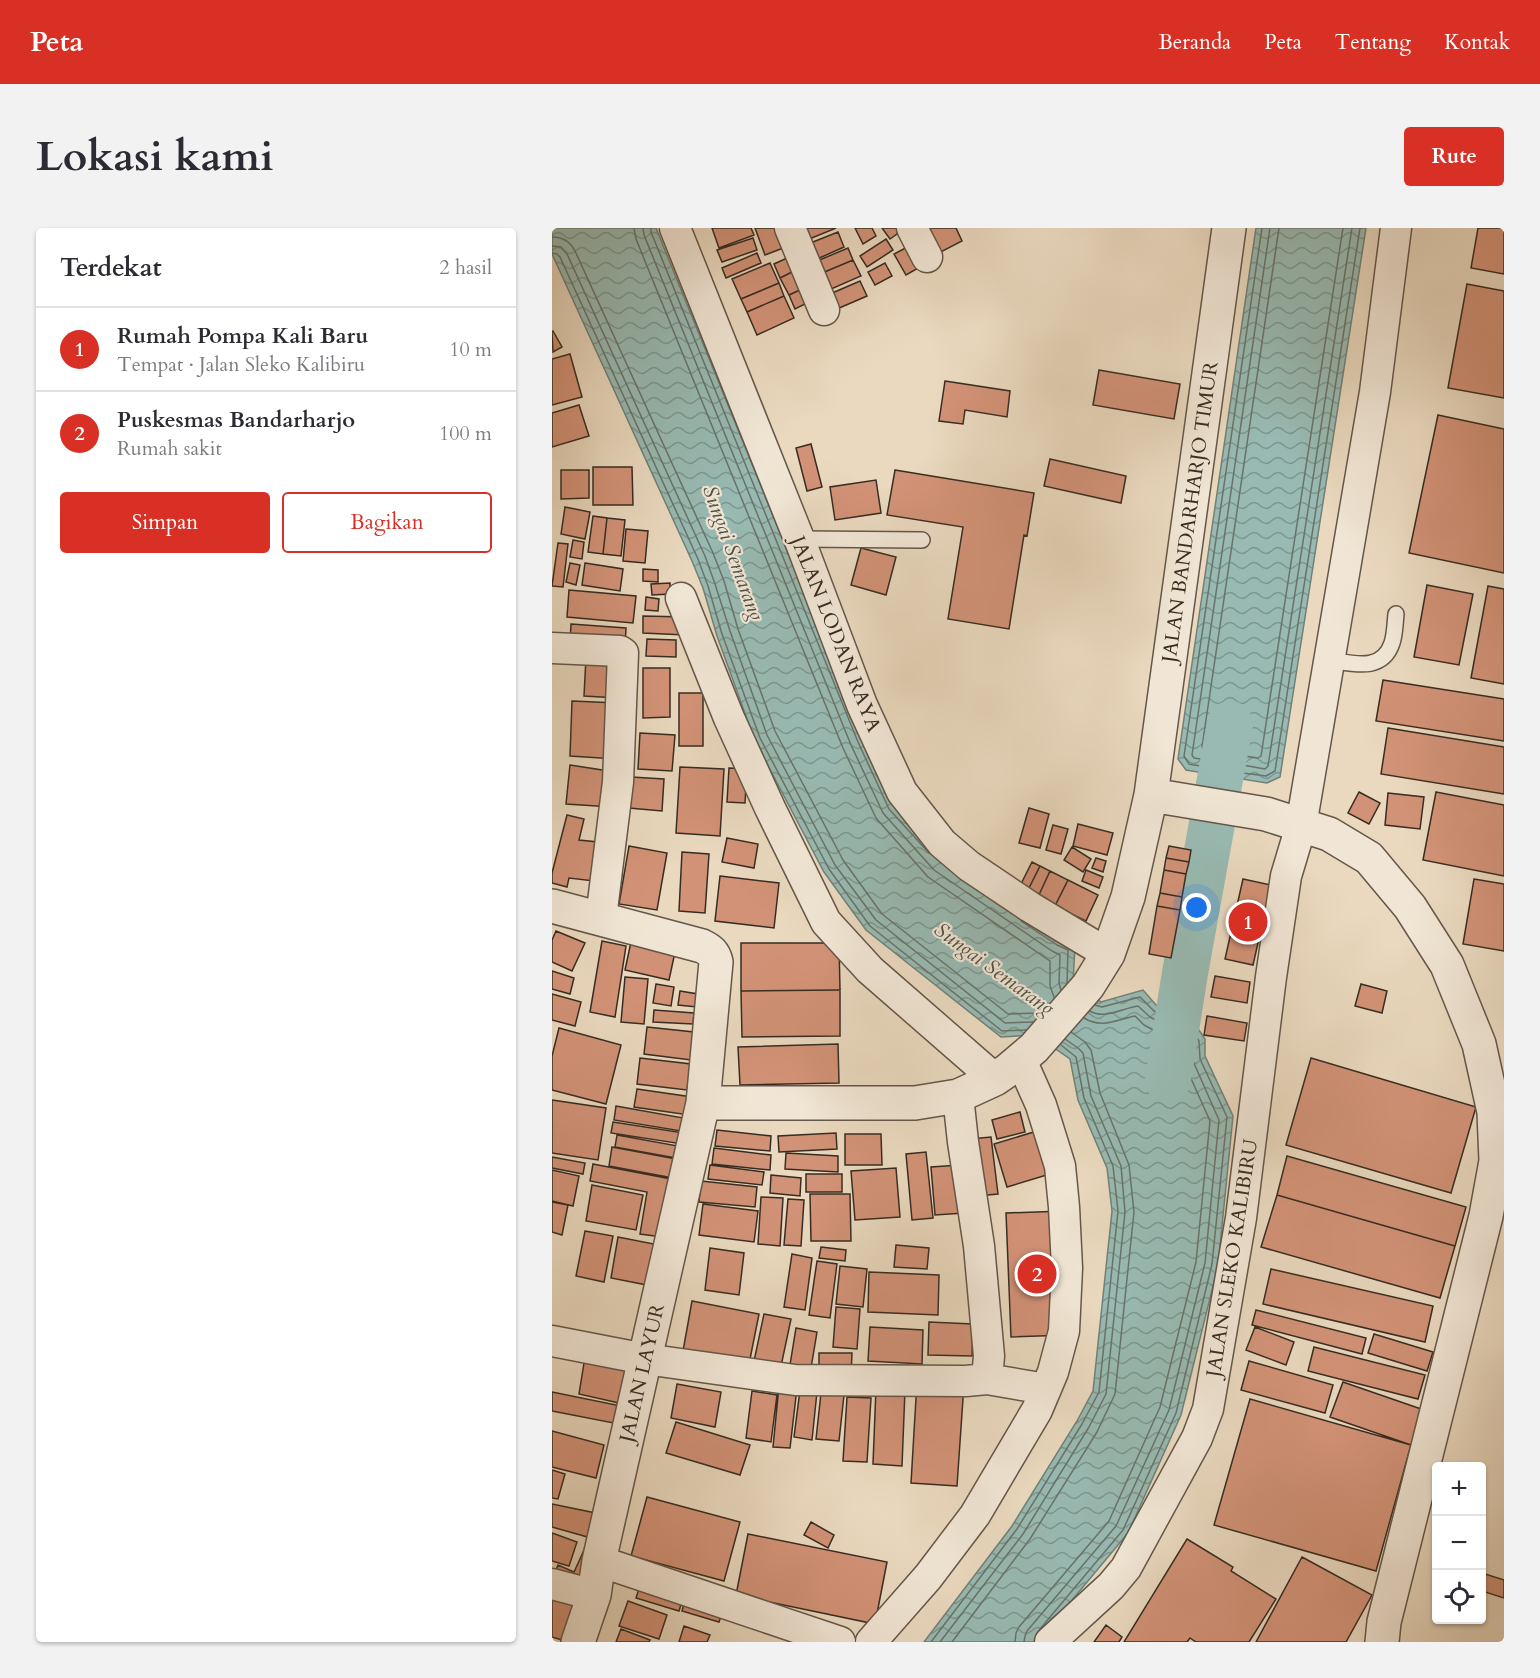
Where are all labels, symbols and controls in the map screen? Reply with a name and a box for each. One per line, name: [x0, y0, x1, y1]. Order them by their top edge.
text: Peta: [30, 23, 83, 61]
text: Beranda: [1158, 28, 1231, 57]
text: Peta: [1264, 28, 1302, 57]
text: Tentang: [1335, 28, 1411, 57]
text: Kontak: [1444, 28, 1510, 57]
button: Rute: [1404, 127, 1504, 186]
text: Lokasi kami: [36, 128, 274, 185]
text: Terdekat: [60, 250, 162, 285]
text: 2 hasil: [439, 254, 492, 281]
text: Rumah Pompa Kali Baru: [117, 321, 368, 351]
text: 1: [74, 336, 85, 363]
text: 10 m: [449, 336, 492, 363]
text: Tempat · Jalan Sleko Kalibiru: [117, 351, 365, 378]
street label: JALAN BANDARHARJO TIMUR: [1155, 360, 1225, 667]
text: Puskesmas Bandarharjo: [117, 405, 355, 435]
text: 2: [74, 420, 85, 447]
text: 100 m: [439, 420, 492, 447]
text: Rumah sakit: [117, 435, 222, 462]
water label: Sungai Semarang: [695, 481, 771, 625]
button: Simpan: [60, 492, 270, 553]
button: Bagikan: [282, 492, 492, 553]
street label: JALAN LODAN RAYA: [783, 529, 888, 737]
your location: [1182, 893, 1211, 922]
pin: 1: [1228, 900, 1268, 944]
water label: Sungai Semarang: [928, 915, 1061, 1023]
street label: JALAN SLEKO KALIBIRU: [1199, 1137, 1264, 1382]
pin: 2: [1018, 1252, 1056, 1296]
street label: JALAN LAYUR: [612, 1301, 671, 1448]
map controls: [1432, 1462, 1486, 1624]
button: +: [1432, 1462, 1486, 1516]
button: −: [1432, 1516, 1486, 1570]
button: locate: [1432, 1570, 1486, 1624]

